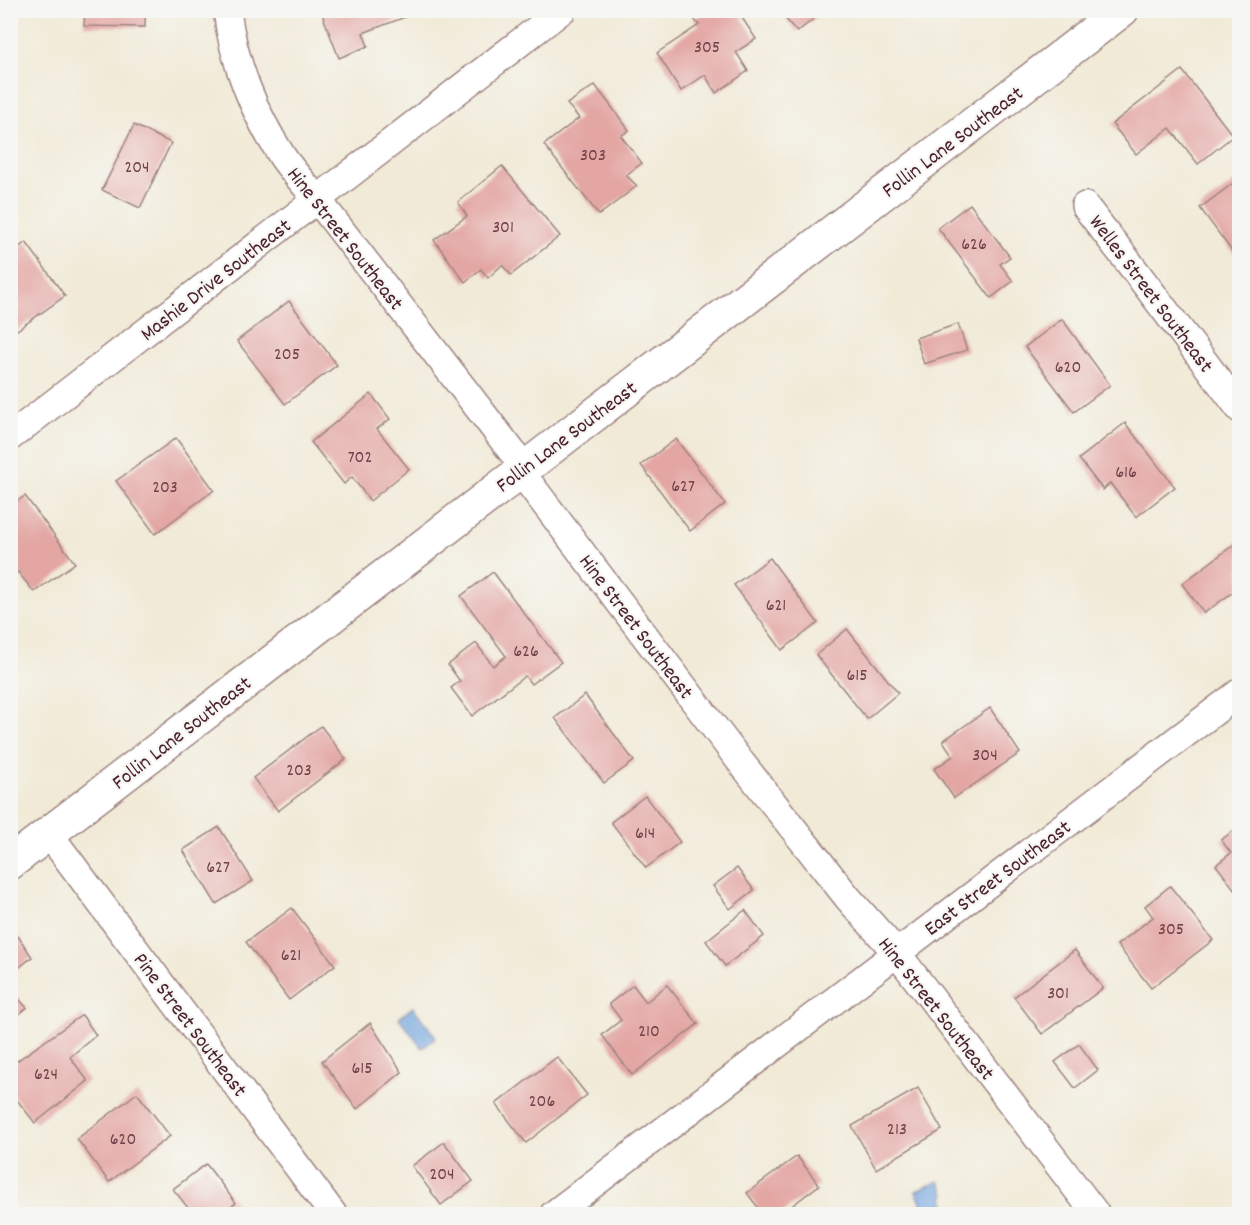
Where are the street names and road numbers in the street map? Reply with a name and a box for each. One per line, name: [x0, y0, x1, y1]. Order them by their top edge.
street label: Follin Lane Southeast: [877, 80, 1031, 207]
street label: Hine Street Southeast: [278, 162, 409, 318]
street label: Welles Street Southeast: [1080, 210, 1219, 380]
street label: Mashie Drive Southeast: [135, 213, 299, 350]
street label: Follin Lane Southeast: [491, 375, 645, 502]
street label: Hine Street Southeast: [570, 549, 699, 707]
street label: Follin Lane Southeast: [107, 670, 259, 799]
street label: East Street Southeast: [919, 814, 1079, 945]
street label: Hine Street Southeast: [869, 932, 1000, 1088]
street label: Pine Street Southeast: [124, 947, 253, 1104]

